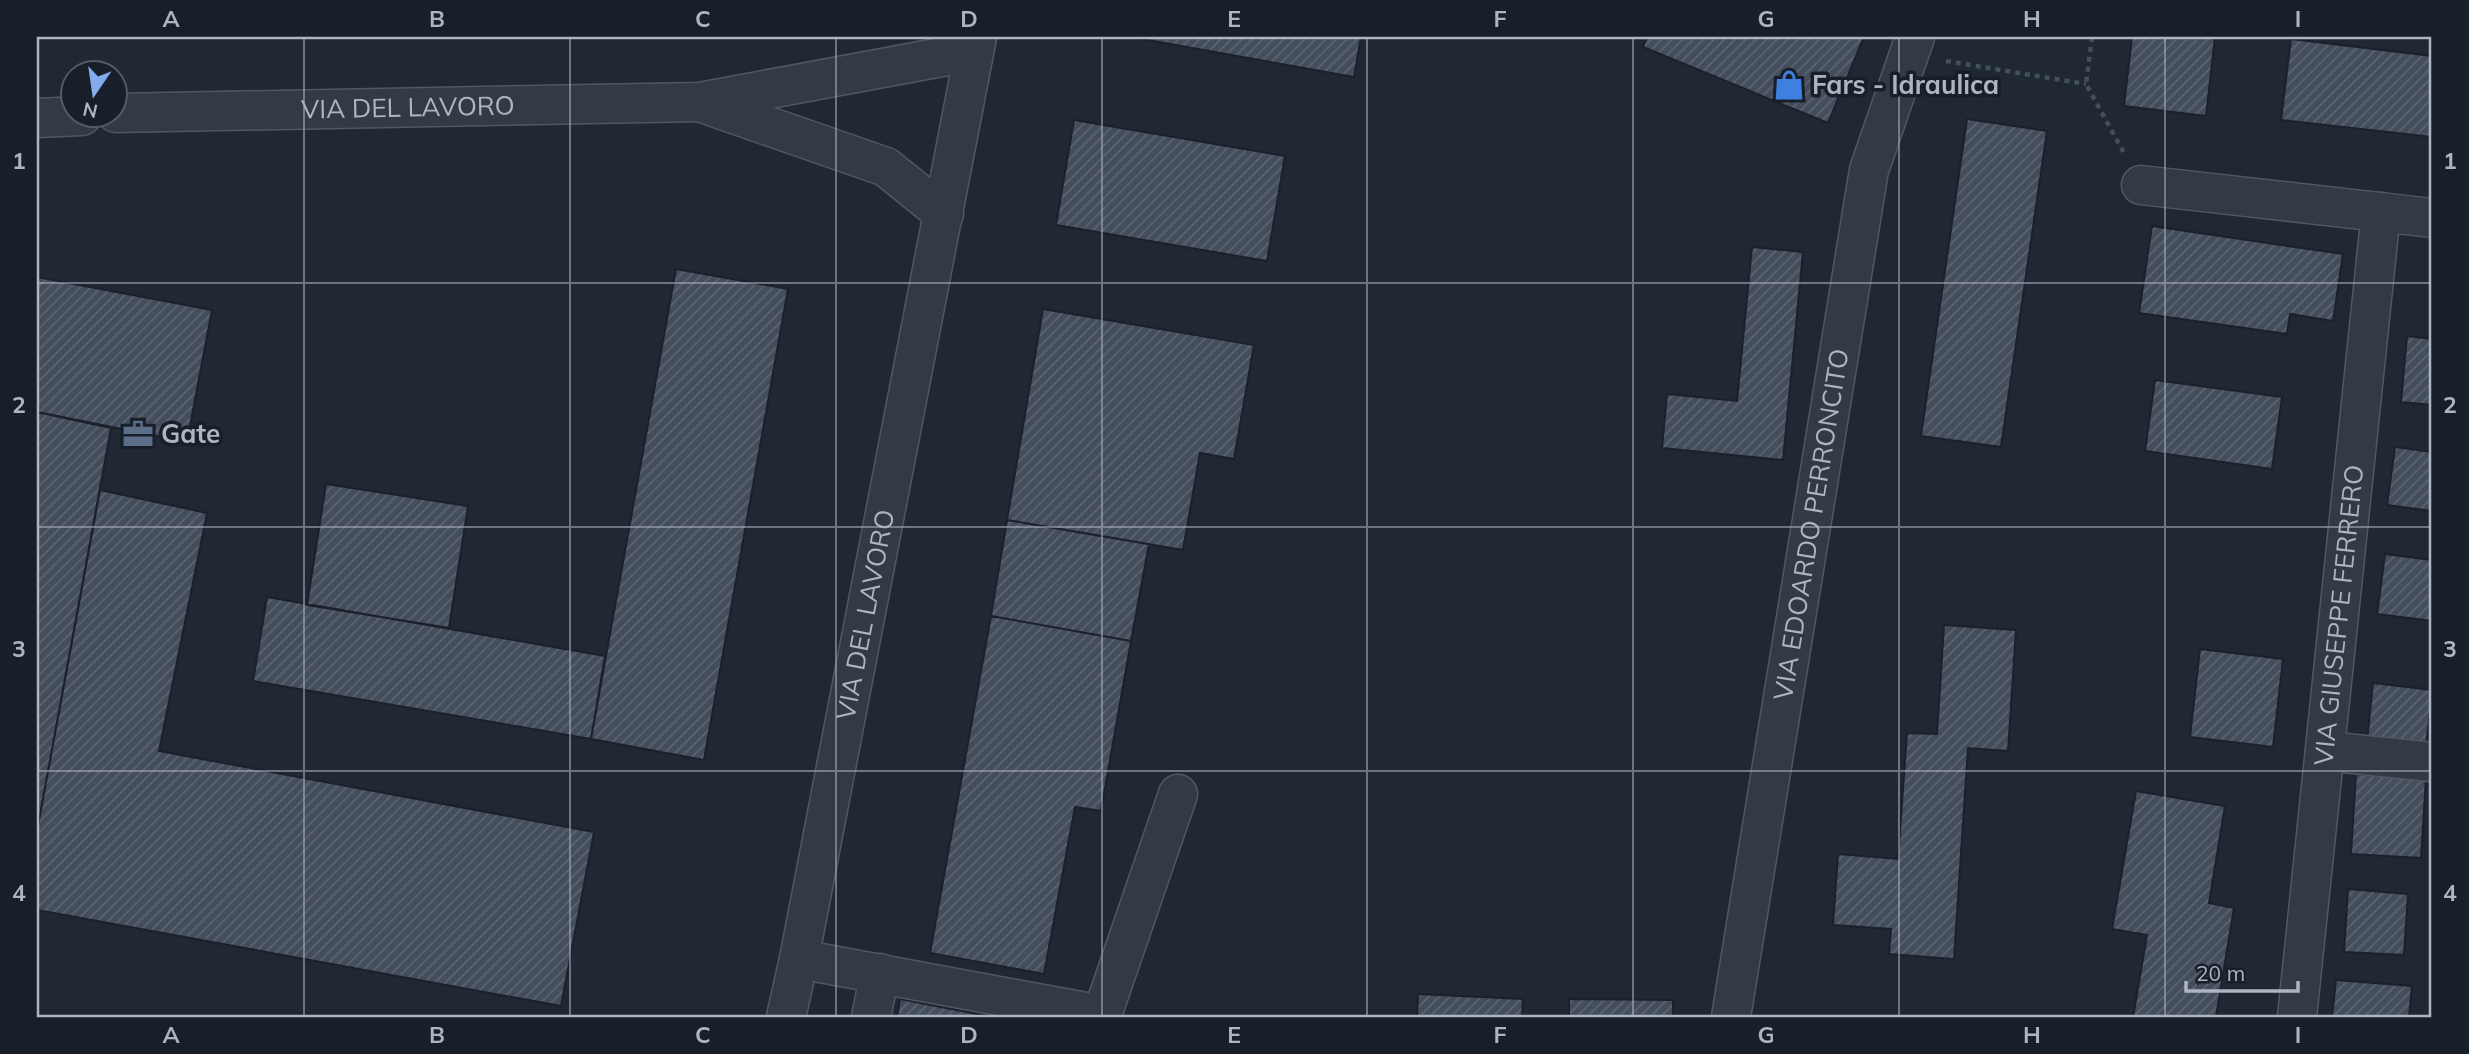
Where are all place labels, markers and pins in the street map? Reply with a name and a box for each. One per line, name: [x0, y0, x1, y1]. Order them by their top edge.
shop icon: Fars - Idraulica: [1772, 68, 1806, 102]
place label: Fars - Idraulica: [1812, 68, 1999, 101]
office icon: Gate: [121, 417, 155, 451]
place label: Gate: [161, 417, 220, 450]

